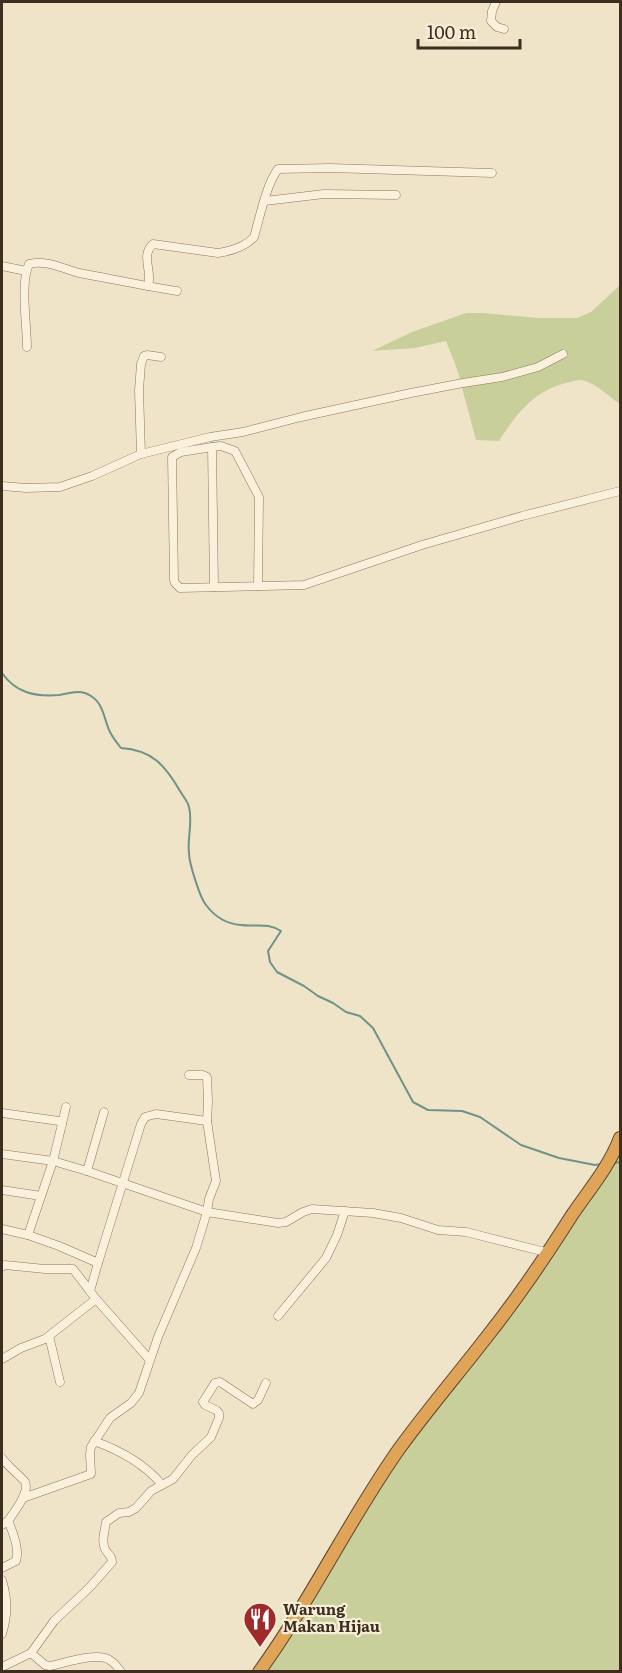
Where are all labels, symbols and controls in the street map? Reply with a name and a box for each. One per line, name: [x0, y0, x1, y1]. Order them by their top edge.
scale bar: [418, 12, 520, 50]
text: 100 m: [427, 18, 476, 45]
place label: Warung Makan Hijau: [283, 1597, 380, 1637]
restaurant icon: Warung Makan Hijau: [242, 1601, 278, 1648]

